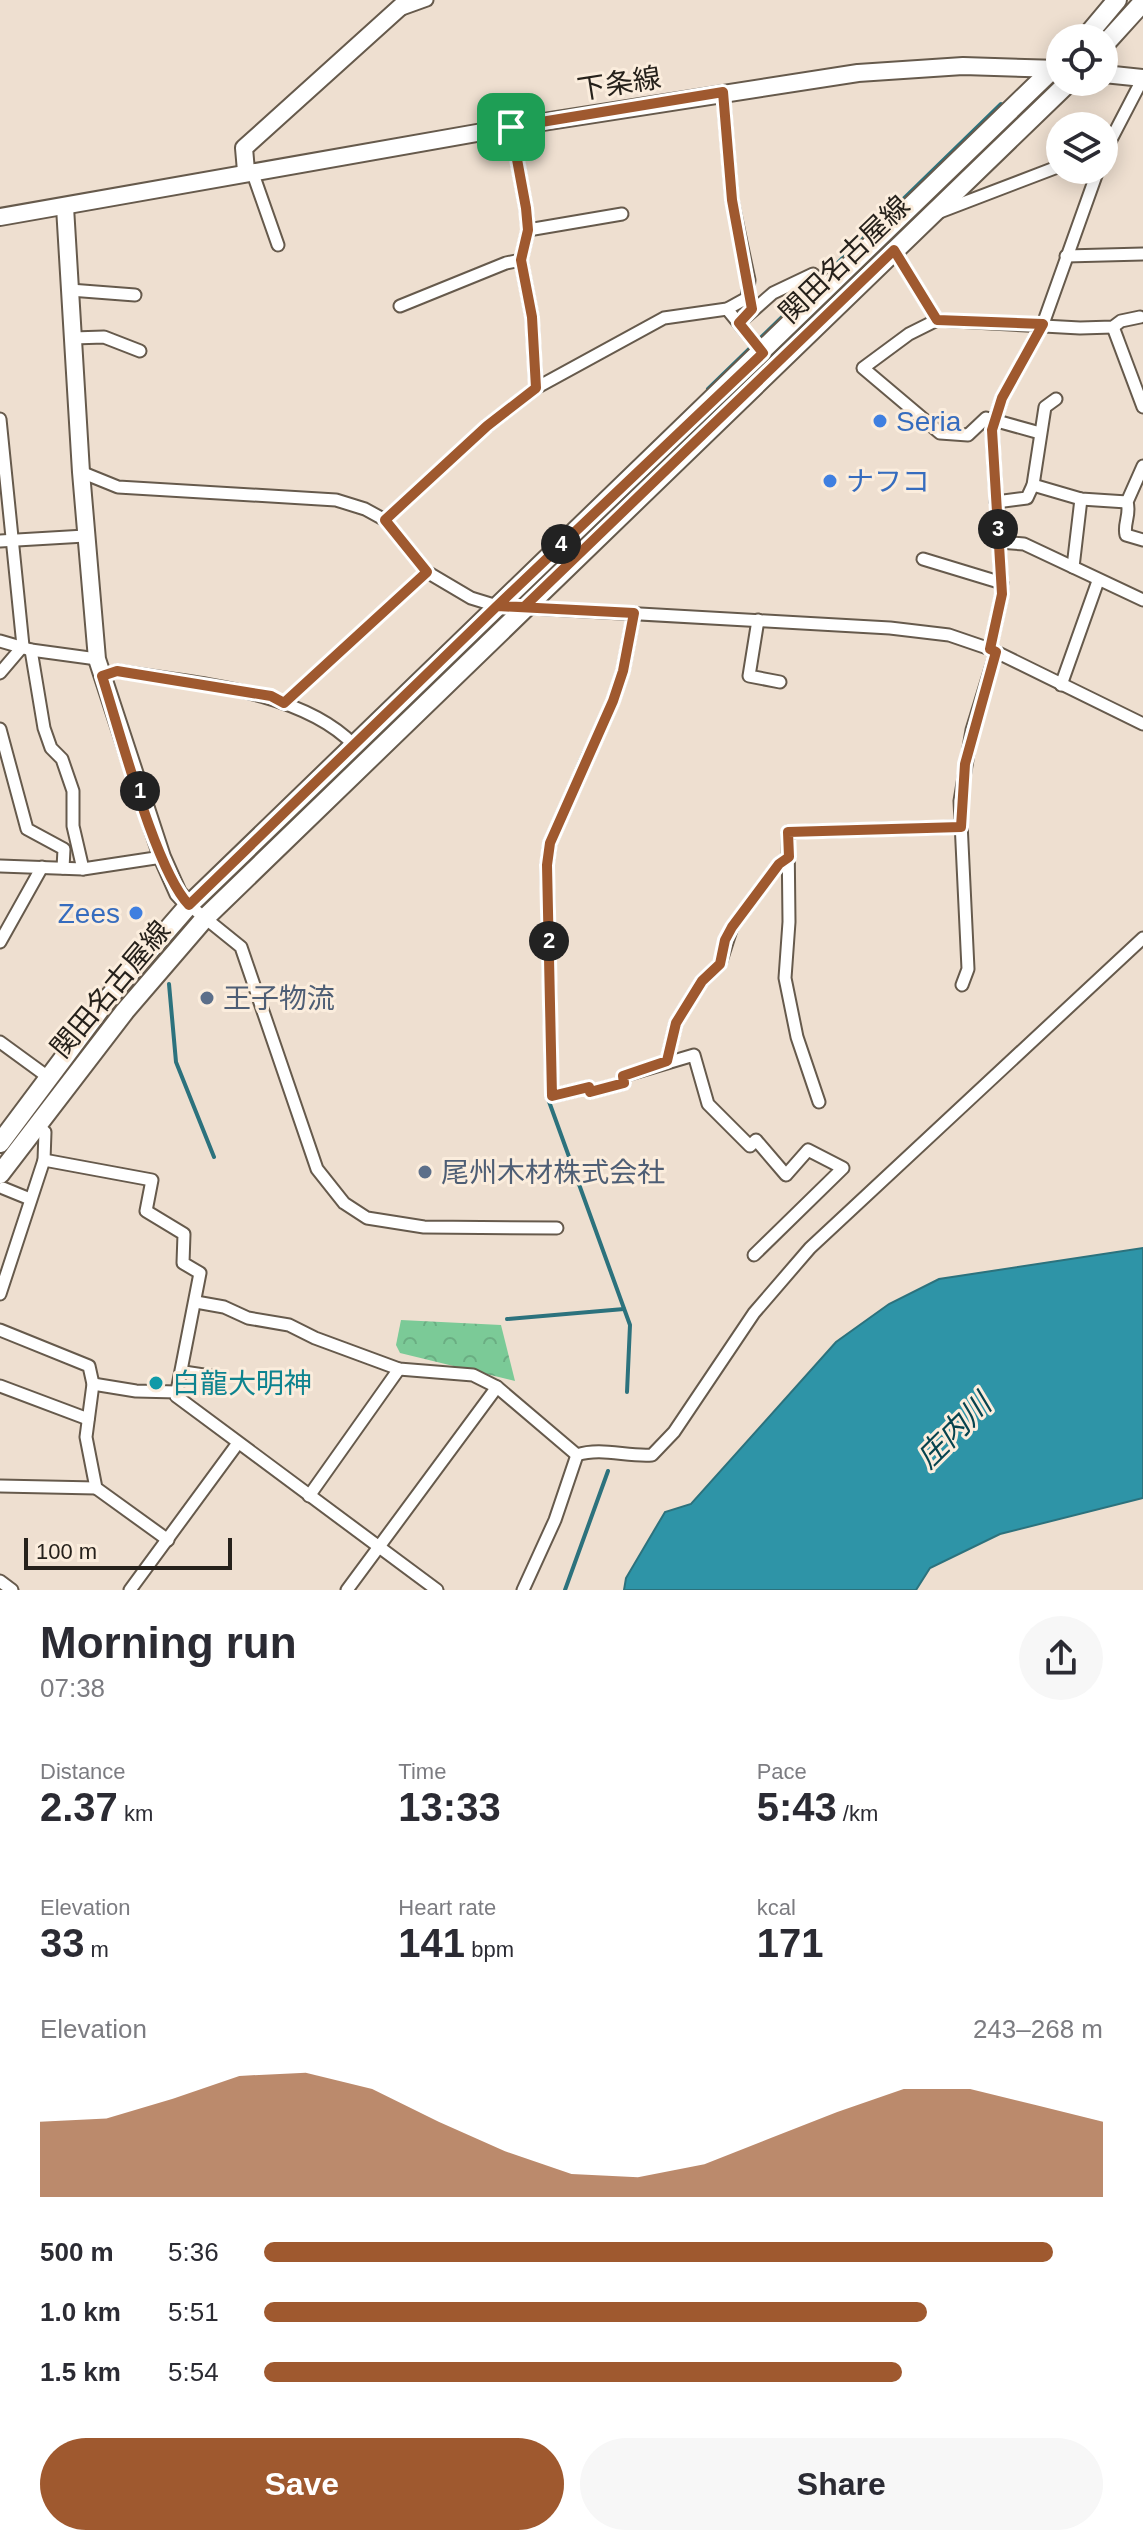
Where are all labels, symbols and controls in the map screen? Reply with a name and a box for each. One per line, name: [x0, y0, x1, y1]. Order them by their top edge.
map controls: [1046, 24, 1118, 184]
button: locate: [1046, 24, 1118, 96]
street label: 下条線: [575, 62, 663, 105]
pin: [477, 93, 545, 161]
icon: arrive: [489, 105, 533, 149]
button: layers: [1046, 112, 1118, 184]
street label: 関田名古屋線: [773, 190, 916, 329]
place label: Seria: [896, 406, 962, 437]
marker: Seria: [871, 412, 889, 430]
place label: ナフコ: [846, 466, 930, 497]
marker: ナフコ: [821, 472, 839, 490]
pin: 3: [978, 509, 1018, 549]
text: 3: [992, 516, 1004, 541]
pin: 4: [541, 524, 581, 564]
text: 4: [555, 531, 567, 556]
pin: 1: [120, 771, 160, 811]
text: 1: [134, 778, 146, 803]
place label: Zees: [58, 898, 120, 929]
marker: Zees: [127, 904, 145, 922]
street label: 関田名古屋線: [45, 915, 176, 1064]
pin: 2: [529, 921, 569, 961]
text: 2: [543, 928, 555, 953]
place label: 王子物流: [223, 983, 335, 1014]
marker: 王子物流: [198, 989, 216, 1007]
place label: 尾州木材株式会社: [441, 1157, 665, 1188]
marker: 尾州木材株式会社: [416, 1163, 434, 1181]
place label: 白龍大明神: [172, 1368, 312, 1399]
marker: 白龍大明神: [147, 1374, 165, 1392]
water label: 庄内川: [910, 1385, 999, 1474]
scale bar: [24, 1534, 232, 1570]
text: 100 m: [36, 1539, 97, 1564]
button: share: [1019, 1616, 1103, 1700]
text: Morning run: [40, 1618, 297, 1667]
text: 07:38: [40, 1673, 105, 1703]
text: Distance: [40, 1759, 126, 1784]
text: Time: [398, 1759, 446, 1784]
text: Pace: [757, 1759, 807, 1784]
text: 2.37: [40, 1785, 118, 1829]
text: 13:33: [398, 1785, 501, 1829]
text: 5:43: [757, 1785, 837, 1829]
text: km: [118, 1801, 153, 1826]
text: /km: [837, 1801, 878, 1826]
text: Elevation: [40, 1895, 131, 1920]
text: Heart rate: [398, 1895, 496, 1920]
text: kcal: [757, 1895, 796, 1920]
text: 33: [40, 1921, 85, 1965]
text: 141: [398, 1921, 465, 1965]
text: 171: [757, 1921, 823, 1965]
text: m: [85, 1937, 109, 1962]
text: bpm: [465, 1937, 514, 1962]
text: Elevation: [40, 2014, 147, 2044]
text: 243–268 m: [973, 2014, 1103, 2044]
text: 500 m: [40, 2237, 114, 2267]
text: 5:36: [168, 2237, 219, 2267]
text: 1.0 km: [40, 2297, 121, 2327]
text: 5:51: [168, 2297, 219, 2327]
text: 1.5 km: [40, 2357, 121, 2387]
text: 5:54: [168, 2357, 219, 2387]
button: Save: [40, 2438, 564, 2530]
button: Share: [580, 2438, 1103, 2530]

